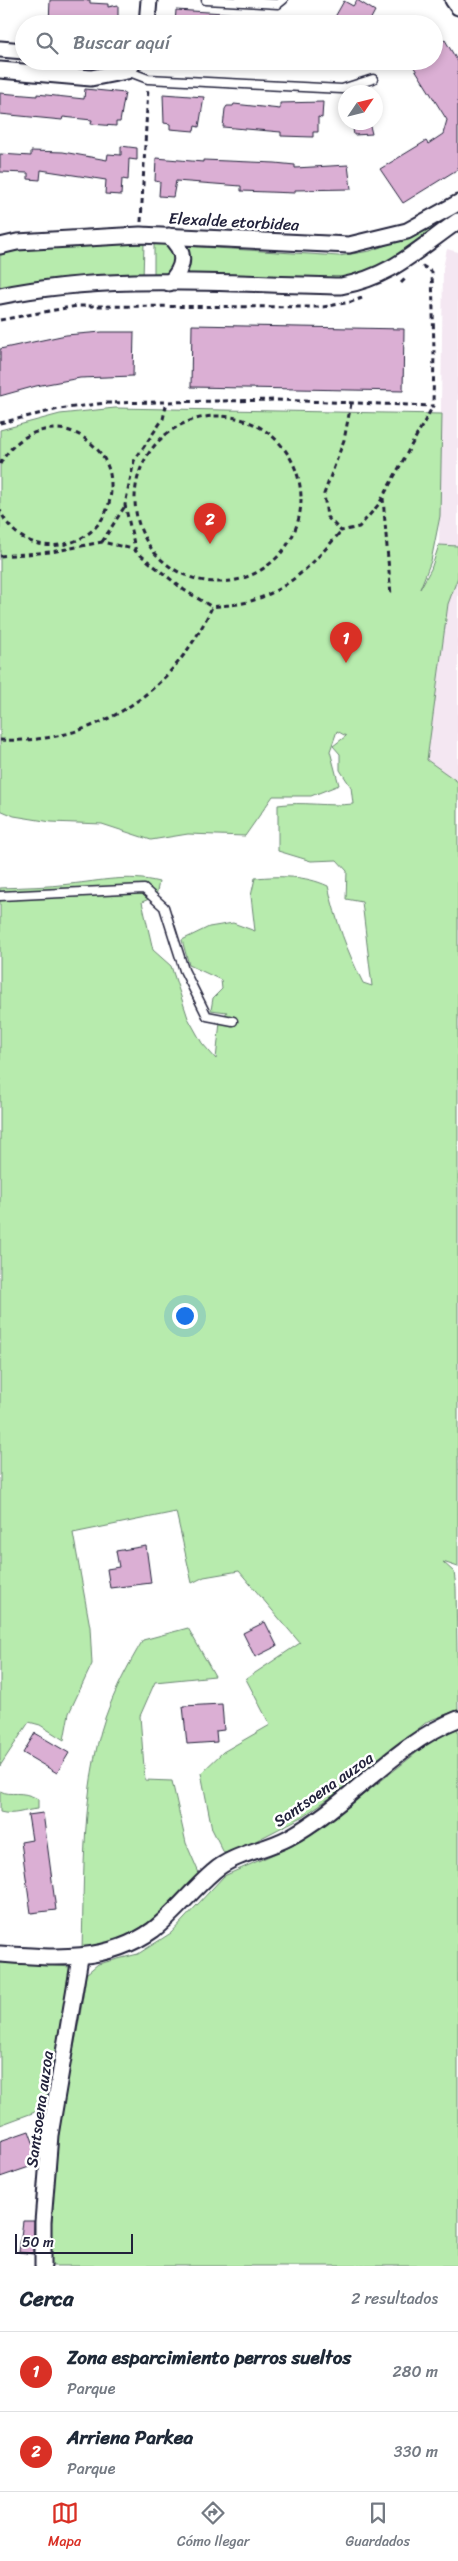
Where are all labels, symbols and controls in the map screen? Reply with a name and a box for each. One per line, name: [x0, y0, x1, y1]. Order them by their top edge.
search box: [15, 15, 443, 70]
text: Buscar aquí: [73, 26, 170, 59]
icon: search: [33, 29, 61, 57]
north arrow: [338, 85, 383, 130]
street label: Elexalde etorbidea: [168, 204, 301, 239]
pin: 2: [194, 503, 226, 544]
pin: 1: [330, 622, 362, 663]
your location: [172, 1303, 198, 1329]
street label: Santsoena auzoa: [267, 1743, 380, 1835]
street label: Santsoena auzoa: [17, 2048, 62, 2169]
text: 50 m: [22, 2230, 54, 2255]
scale bar: [15, 2231, 132, 2254]
text: Cerca: [20, 2280, 74, 2318]
text: 2 resultados: [351, 2284, 438, 2313]
text: Zona esparcimiento perros sueltos: [67, 2341, 351, 2374]
text: 1: [33, 2357, 39, 2386]
text: 280 m: [393, 2357, 438, 2386]
text: Parque: [67, 2374, 115, 2403]
text: Arriena Parkea: [67, 2421, 193, 2454]
text: 2: [31, 2437, 41, 2466]
text: 330 m: [394, 2437, 438, 2466]
text: Parque: [67, 2454, 115, 2483]
tab: Mapa: [48, 2499, 81, 2554]
tab: Cómo llegar: [177, 2499, 249, 2554]
tab: Guardados: [346, 2499, 410, 2554]

